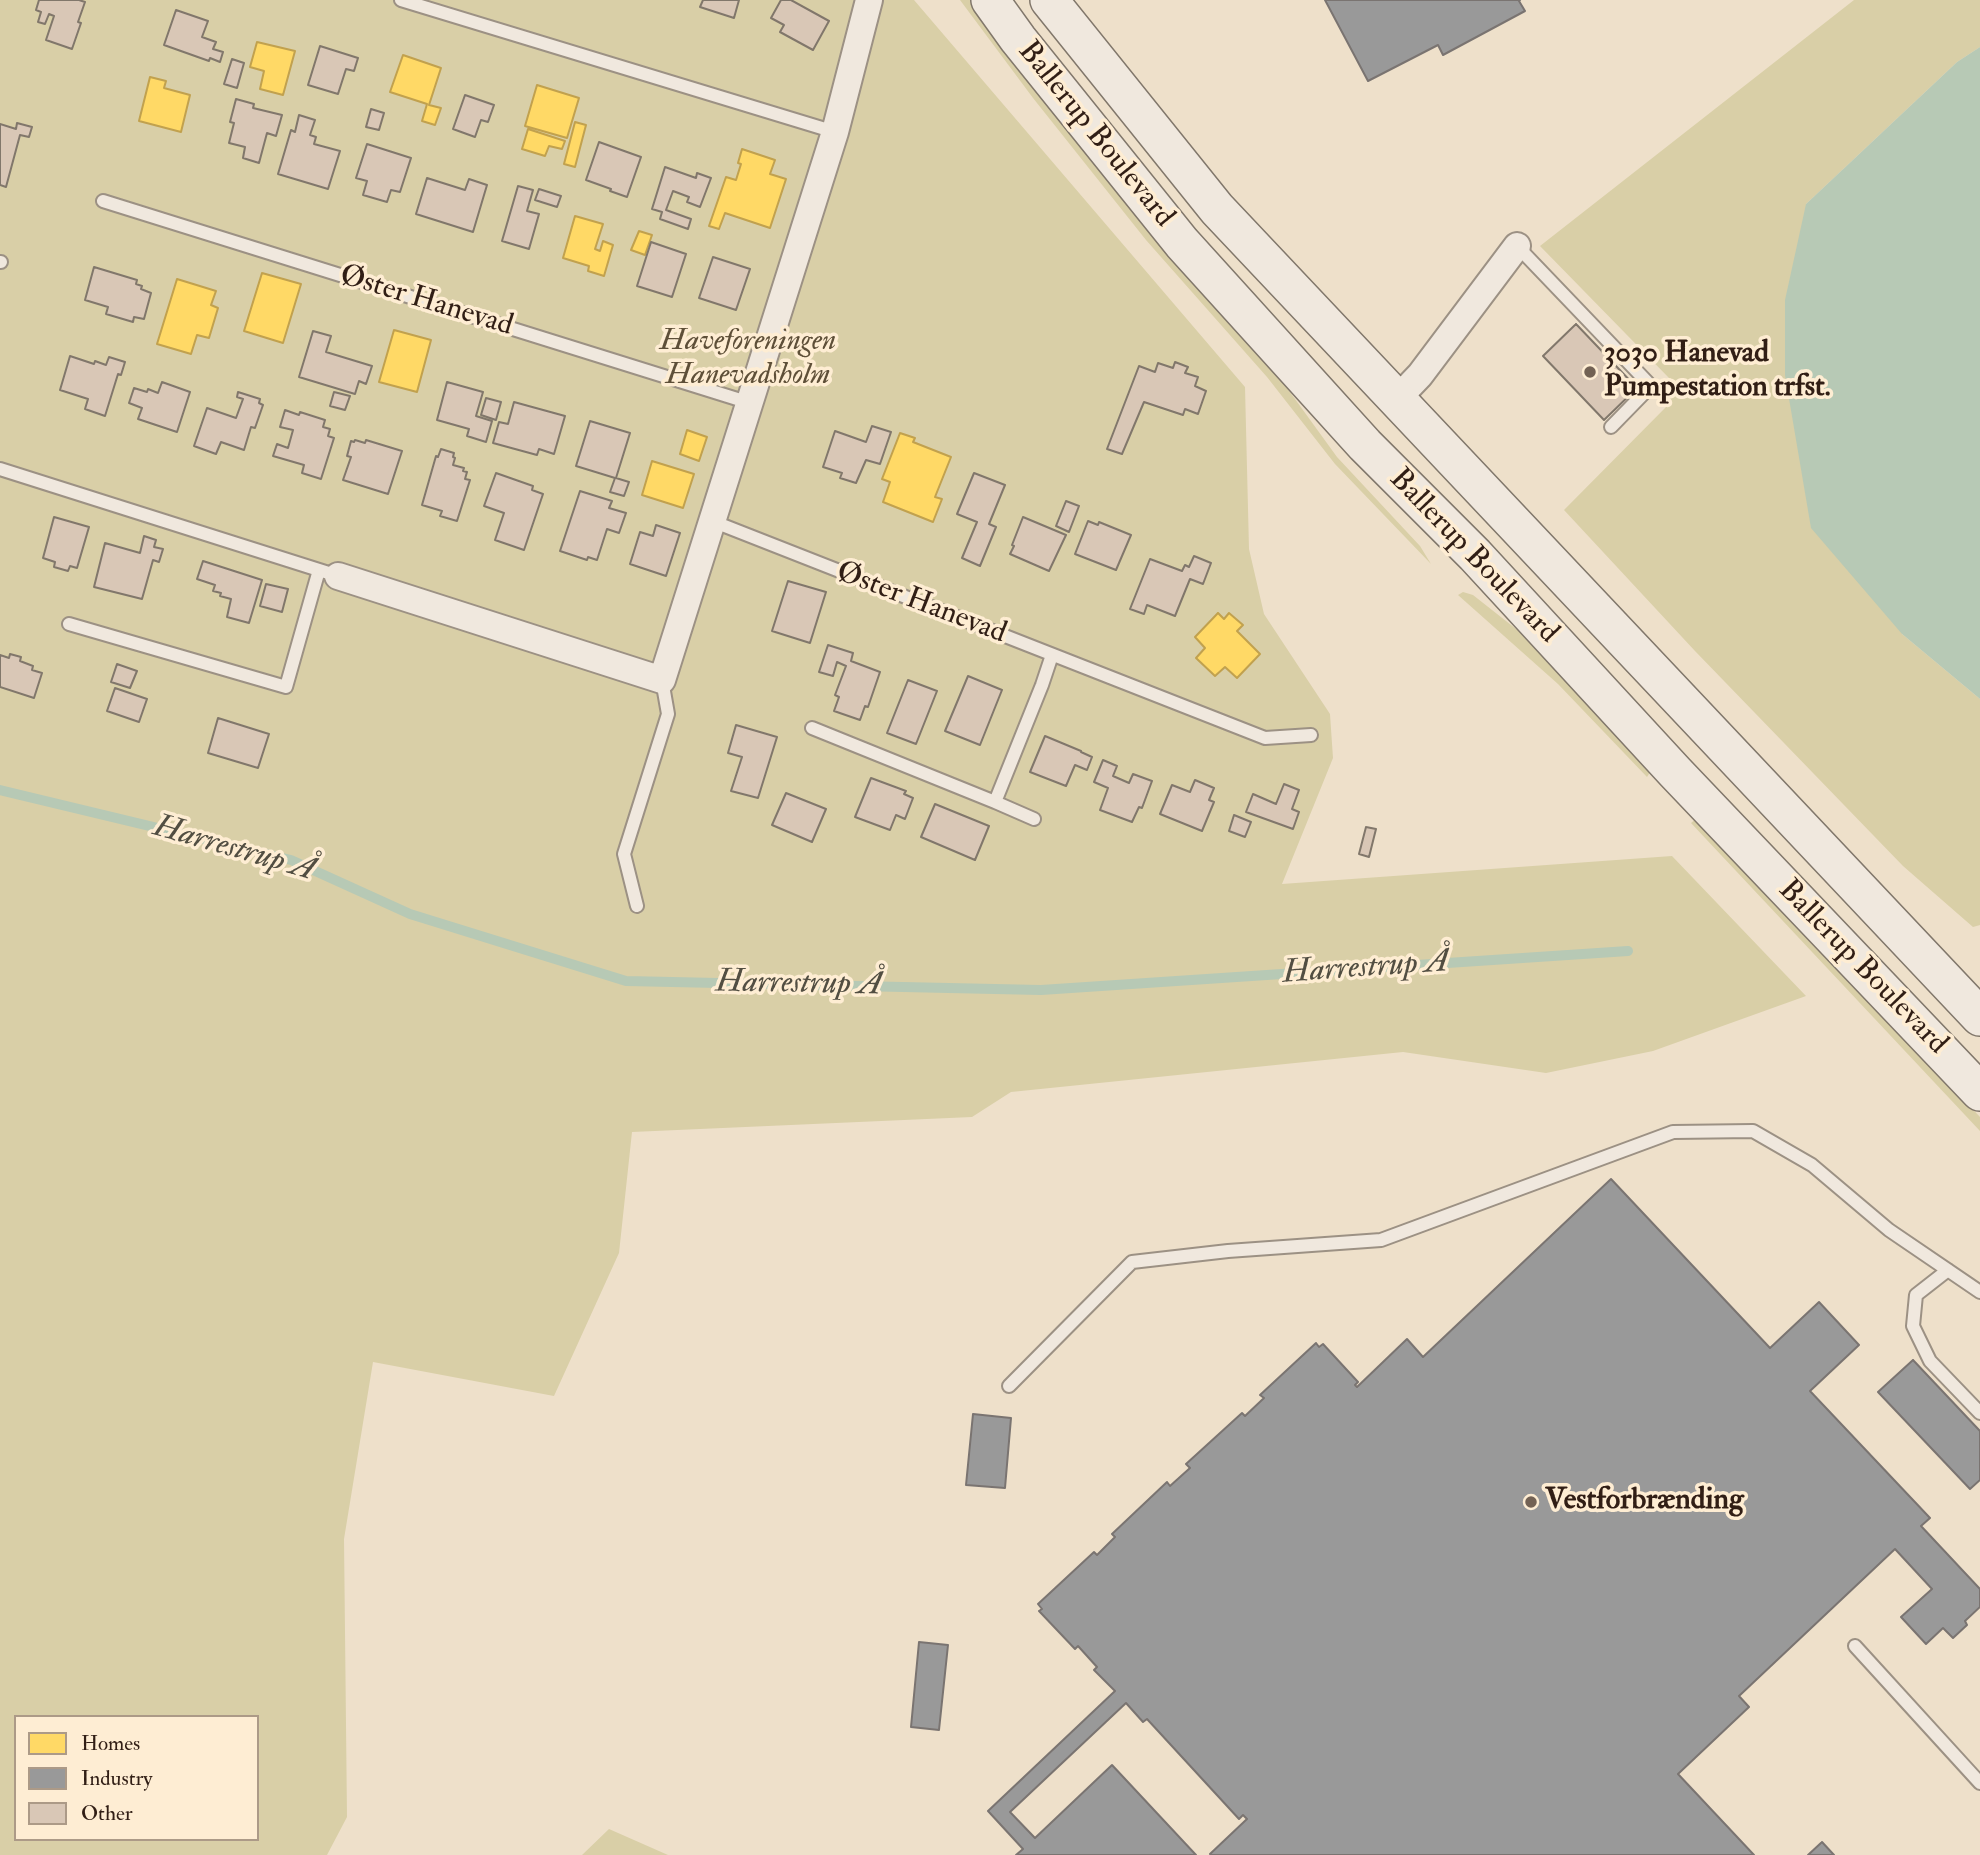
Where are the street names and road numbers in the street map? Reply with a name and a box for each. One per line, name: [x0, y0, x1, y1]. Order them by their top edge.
street label: Ballerup Boulevard: [1009, 35, 1181, 235]
street label: Øster Hanevad: [335, 259, 517, 345]
street label: Ballerup Boulevard: [1381, 462, 1565, 652]
street label: Øster Hanevad: [831, 555, 1011, 653]
street label: Ballerup Boulevard: [1770, 873, 1954, 1063]

